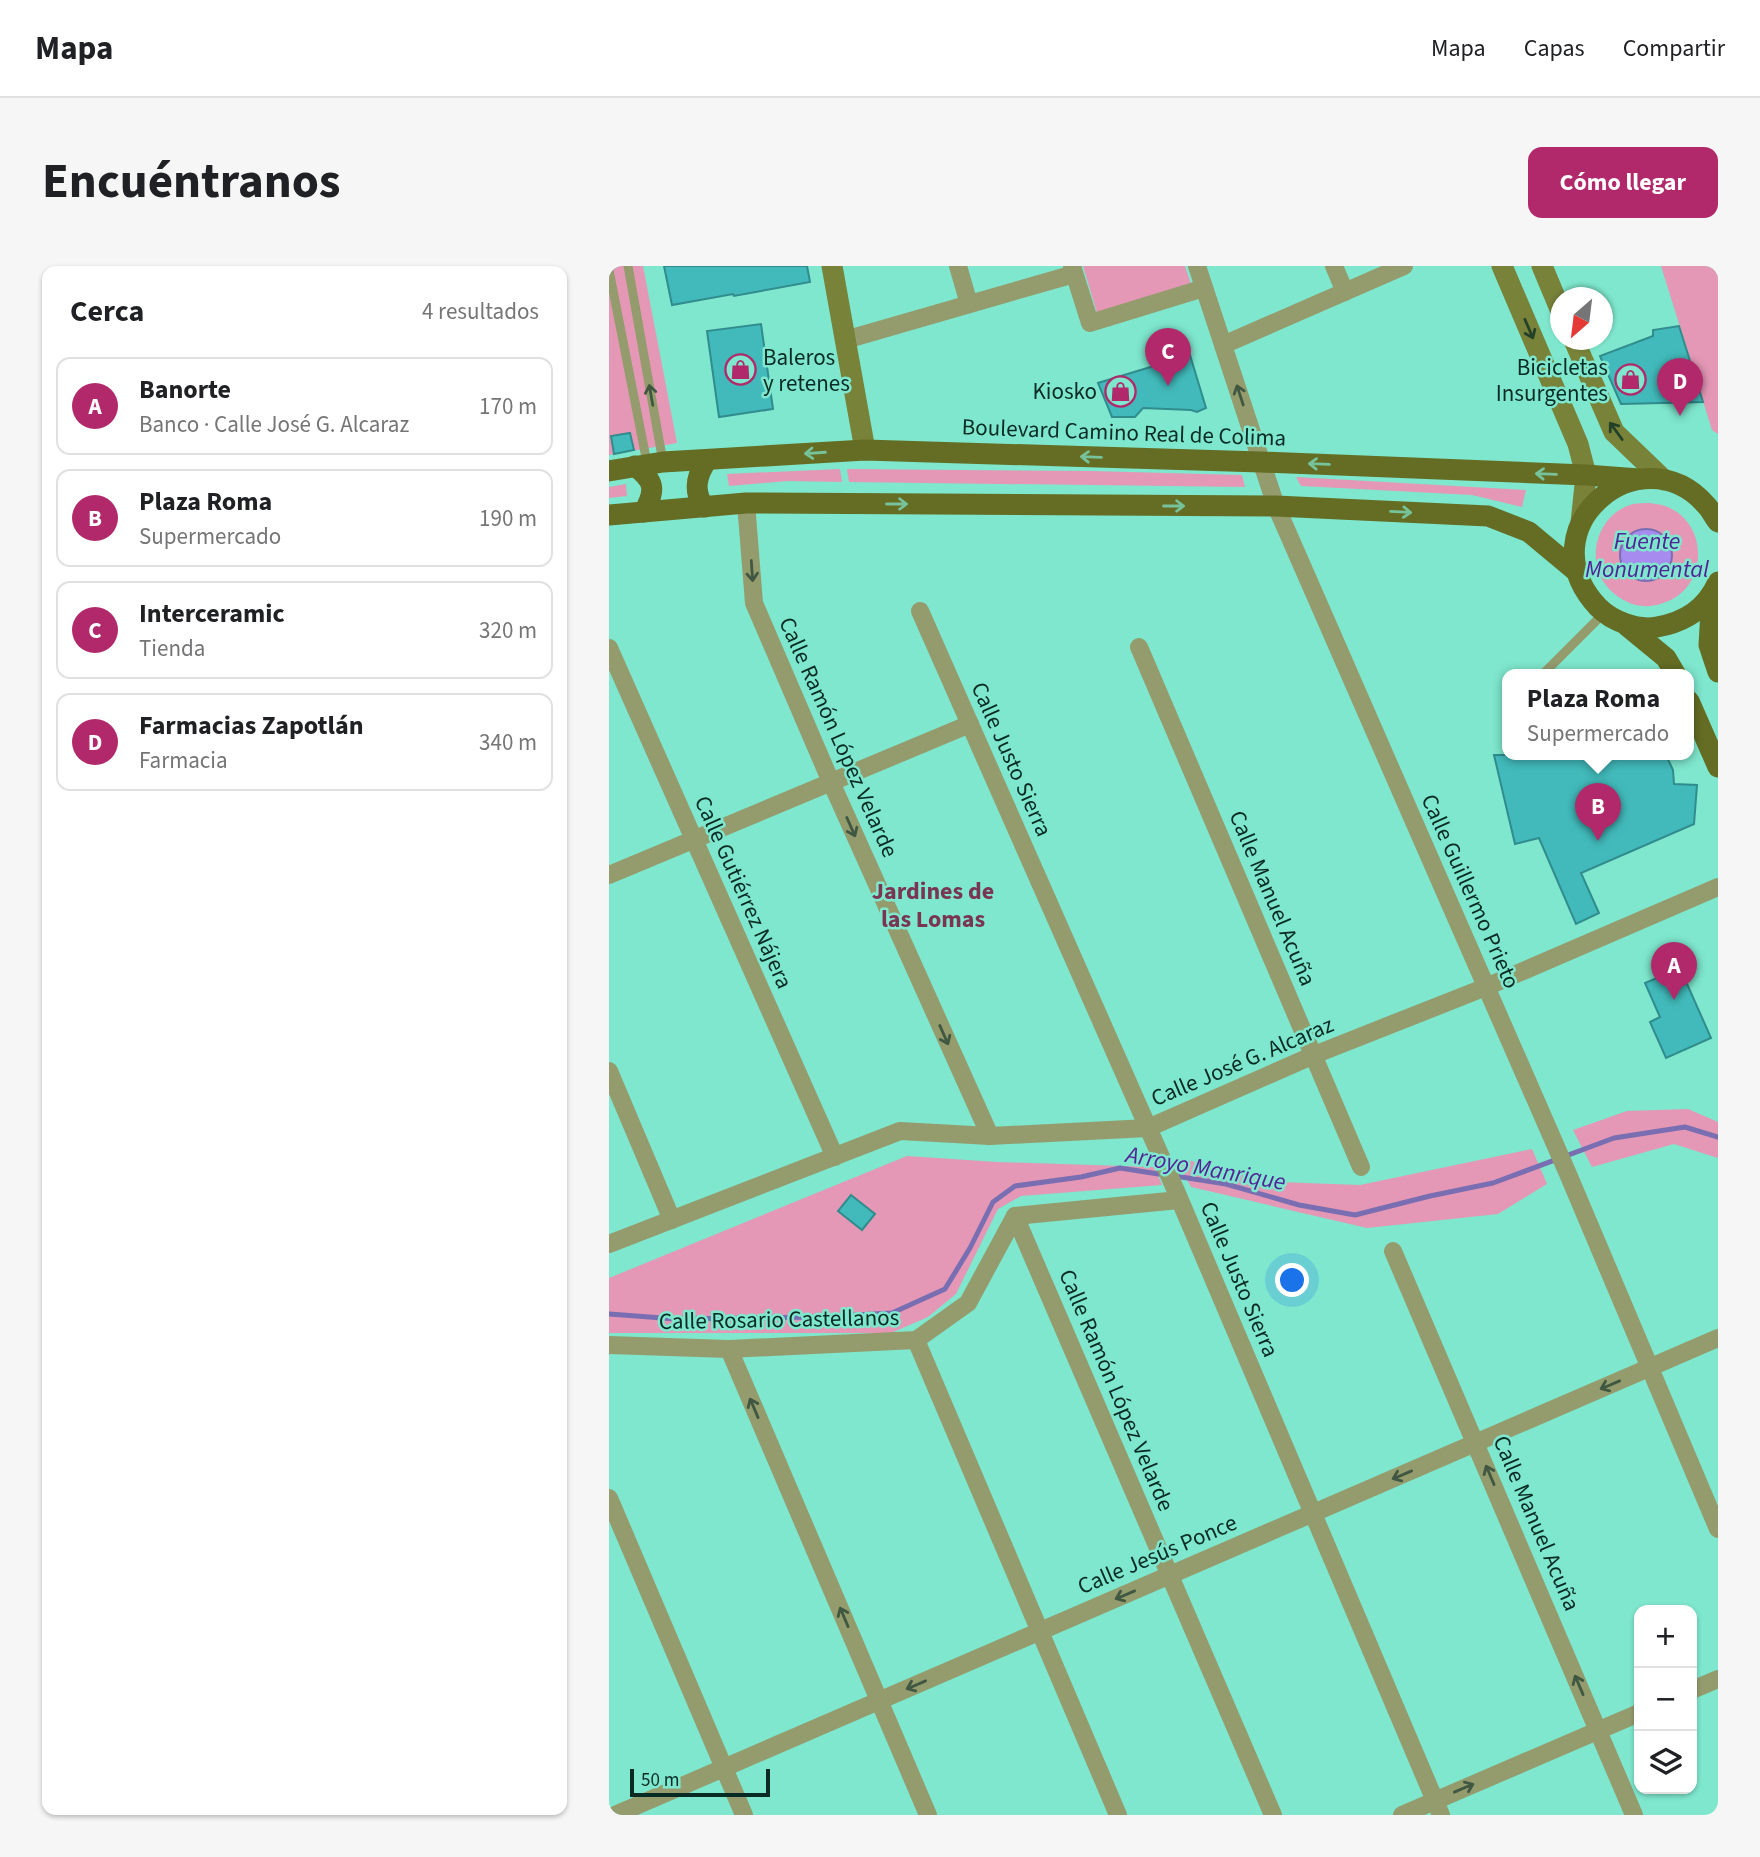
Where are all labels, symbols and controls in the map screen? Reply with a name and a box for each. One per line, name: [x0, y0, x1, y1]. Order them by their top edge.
text: Mapa: [35, 25, 113, 72]
text: Mapa: [1431, 31, 1486, 66]
text: Capas: [1524, 31, 1585, 66]
text: Compartir: [1623, 31, 1725, 66]
text: Encuéntranos: [42, 147, 340, 217]
button: Cómo llegar: [1528, 147, 1718, 218]
north arrow: [1550, 287, 1613, 350]
text: Cerca: [70, 290, 144, 333]
text: 4 resultados: [422, 295, 539, 328]
one-way arrow: [1523, 318, 1536, 339]
pin: C: [1145, 328, 1191, 386]
place label: Baleros y retenes: [763, 341, 850, 400]
place label: Bicicletas Insurgentes: [1496, 351, 1608, 410]
shop icon: Baleros y retenes: [723, 353, 757, 387]
pin: D: [1657, 358, 1703, 416]
shop icon: Bicicletas Insurgentes: [1614, 363, 1648, 397]
text: Banorte: [139, 371, 231, 408]
shop icon: Kiosko: [1103, 374, 1137, 408]
place label: Kiosko: [1033, 375, 1097, 408]
one-way arrow: [644, 384, 657, 407]
one-way arrow: [1232, 384, 1245, 406]
text: A: [88, 390, 102, 423]
text: 170 m: [479, 390, 537, 423]
text: Banco · Calle José G. Alcaraz: [139, 408, 409, 441]
street label: Boulevard Camino Real de Colima: [961, 410, 1287, 455]
one-way arrow: [1609, 422, 1624, 441]
one-way arrow: [804, 447, 827, 460]
one-way arrow: [1080, 450, 1103, 463]
one-way arrow: [1307, 458, 1330, 471]
one-way arrow: [1535, 467, 1558, 480]
text: Plaza Roma: [139, 483, 272, 520]
one-way arrow: [885, 497, 908, 511]
one-way arrow: [1162, 499, 1185, 513]
text: B: [88, 502, 102, 535]
text: 190 m: [479, 502, 537, 535]
one-way arrow: [1389, 506, 1412, 519]
text: Supermercado: [139, 520, 281, 553]
water label: Fuente Monumental: [1585, 524, 1709, 587]
one-way arrow: [746, 559, 759, 582]
text: Interceramic: [139, 595, 285, 632]
street label: Calle Ramón López Velarde: [771, 612, 906, 863]
text: C: [88, 614, 102, 647]
text: 320 m: [479, 614, 537, 647]
text: Tienda: [139, 632, 205, 665]
popup: [1502, 669, 1694, 760]
street label: Calle Justo Sierra: [963, 677, 1060, 842]
text: Plaza Roma: [1527, 680, 1660, 717]
text: Farmacias Zapotlán: [139, 707, 364, 744]
text: Supermercado: [1527, 717, 1669, 750]
text: D: [88, 726, 102, 759]
text: 340 m: [479, 726, 537, 759]
text: Farmacia: [139, 744, 228, 777]
pin: B: [1575, 783, 1621, 841]
street label: Calle Guillermo Prieto: [1413, 789, 1528, 994]
street label: Calle Gutiérrez Nájera: [686, 790, 801, 994]
street label: Calle Manuel Acuña: [1221, 805, 1324, 991]
one-way arrow: [845, 816, 858, 838]
district label: Jardines de las Lomas: [872, 874, 994, 937]
pin: A: [1651, 942, 1697, 1000]
street label: Calle José G. Alcaraz: [1146, 1008, 1339, 1115]
one-way arrow: [938, 1024, 951, 1045]
water label: Arroyo Manrique: [1121, 1137, 1288, 1200]
street label: Calle Justo Sierra: [1192, 1196, 1287, 1362]
your location: [1275, 1263, 1309, 1297]
street label: Calle Ramón López Velarde: [1051, 1264, 1183, 1516]
street label: Calle Rosario Castellanos: [659, 1301, 899, 1338]
one-way arrow: [1600, 1379, 1622, 1392]
one-way arrow: [747, 1397, 760, 1419]
street label: Calle Manuel Acuña: [1485, 1430, 1588, 1616]
one-way arrow: [1482, 1465, 1495, 1486]
one-way arrow: [1391, 1469, 1413, 1482]
street label: Calle Jesús Ponce: [1072, 1506, 1242, 1603]
one-way arrow: [1115, 1589, 1136, 1602]
map controls: [1634, 1605, 1697, 1794]
button: +: [1634, 1605, 1697, 1668]
one-way arrow: [836, 1607, 849, 1628]
button: −: [1634, 1668, 1697, 1731]
one-way arrow: [1571, 1674, 1584, 1696]
one-way arrow: [906, 1679, 928, 1692]
button: layers: [1634, 1731, 1697, 1794]
scale bar: [630, 1766, 770, 1798]
text: 50 m: [641, 1767, 679, 1794]
one-way arrow: [1453, 1781, 1475, 1794]

